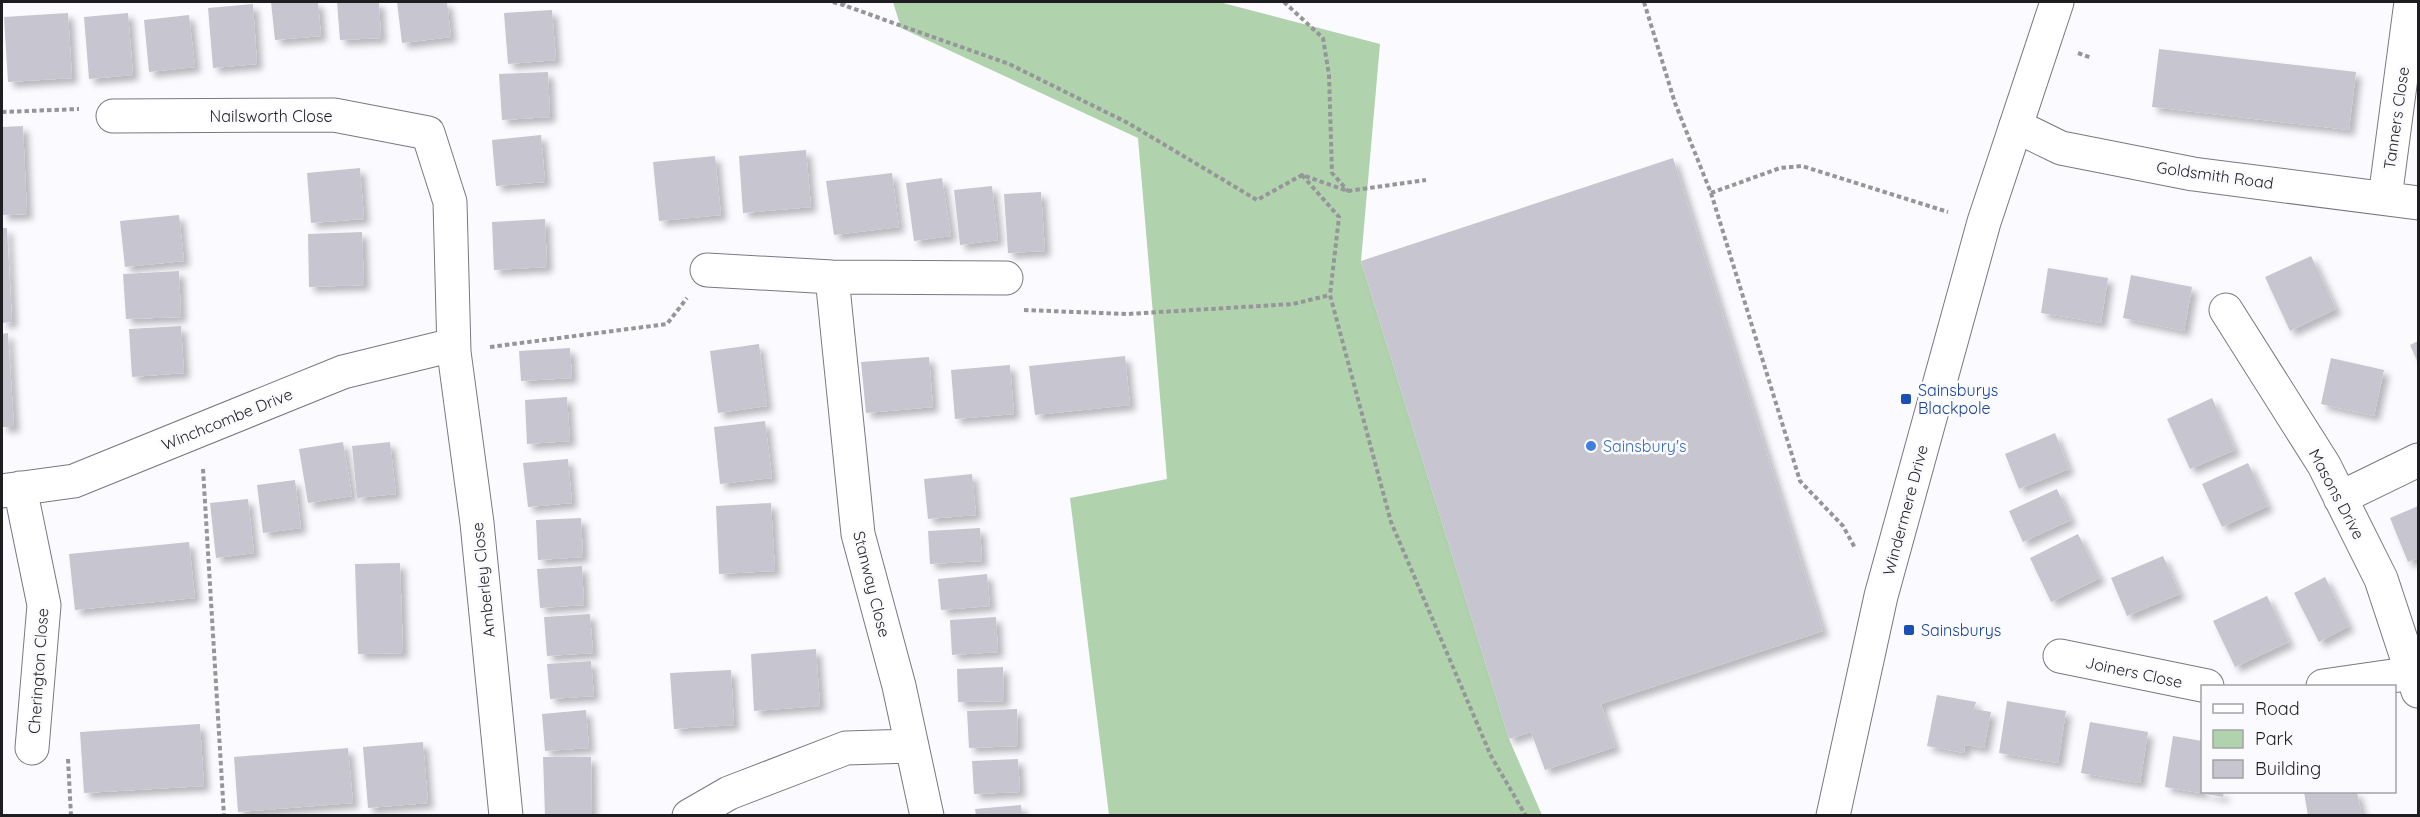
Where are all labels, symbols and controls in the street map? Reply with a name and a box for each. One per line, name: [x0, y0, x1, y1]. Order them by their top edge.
street label: Tanners Close: [2379, 65, 2413, 171]
street label: Nailsworth Close: [210, 106, 332, 126]
street label: Goldsmith Road: [2155, 157, 2275, 193]
place label: Sainsburys Blackpole: [1918, 380, 1998, 418]
street label: Winchcombe Drive: [159, 384, 295, 454]
marker: Sainsburys Blackpole: [1899, 392, 1913, 406]
place label: Sainsbury's: [1603, 436, 1687, 456]
marker: Sainsbury's: [1584, 439, 1598, 453]
street label: Windermere Drive: [1878, 443, 1932, 577]
street label: Masons Drive: [2305, 445, 2369, 543]
street label: Amberley Close: [467, 521, 499, 639]
street label: Stanway Close: [849, 529, 895, 639]
street label: Cherington Close: [24, 607, 52, 735]
place label: Sainsburys: [1921, 620, 2001, 640]
marker: Sainsburys: [1902, 623, 1916, 637]
street label: Joiners Close: [2084, 652, 2184, 692]
legend: [2201, 685, 2396, 793]
text: Road: [2255, 697, 2300, 720]
text: Park: [2255, 727, 2293, 750]
text: Building: [2255, 757, 2321, 780]

